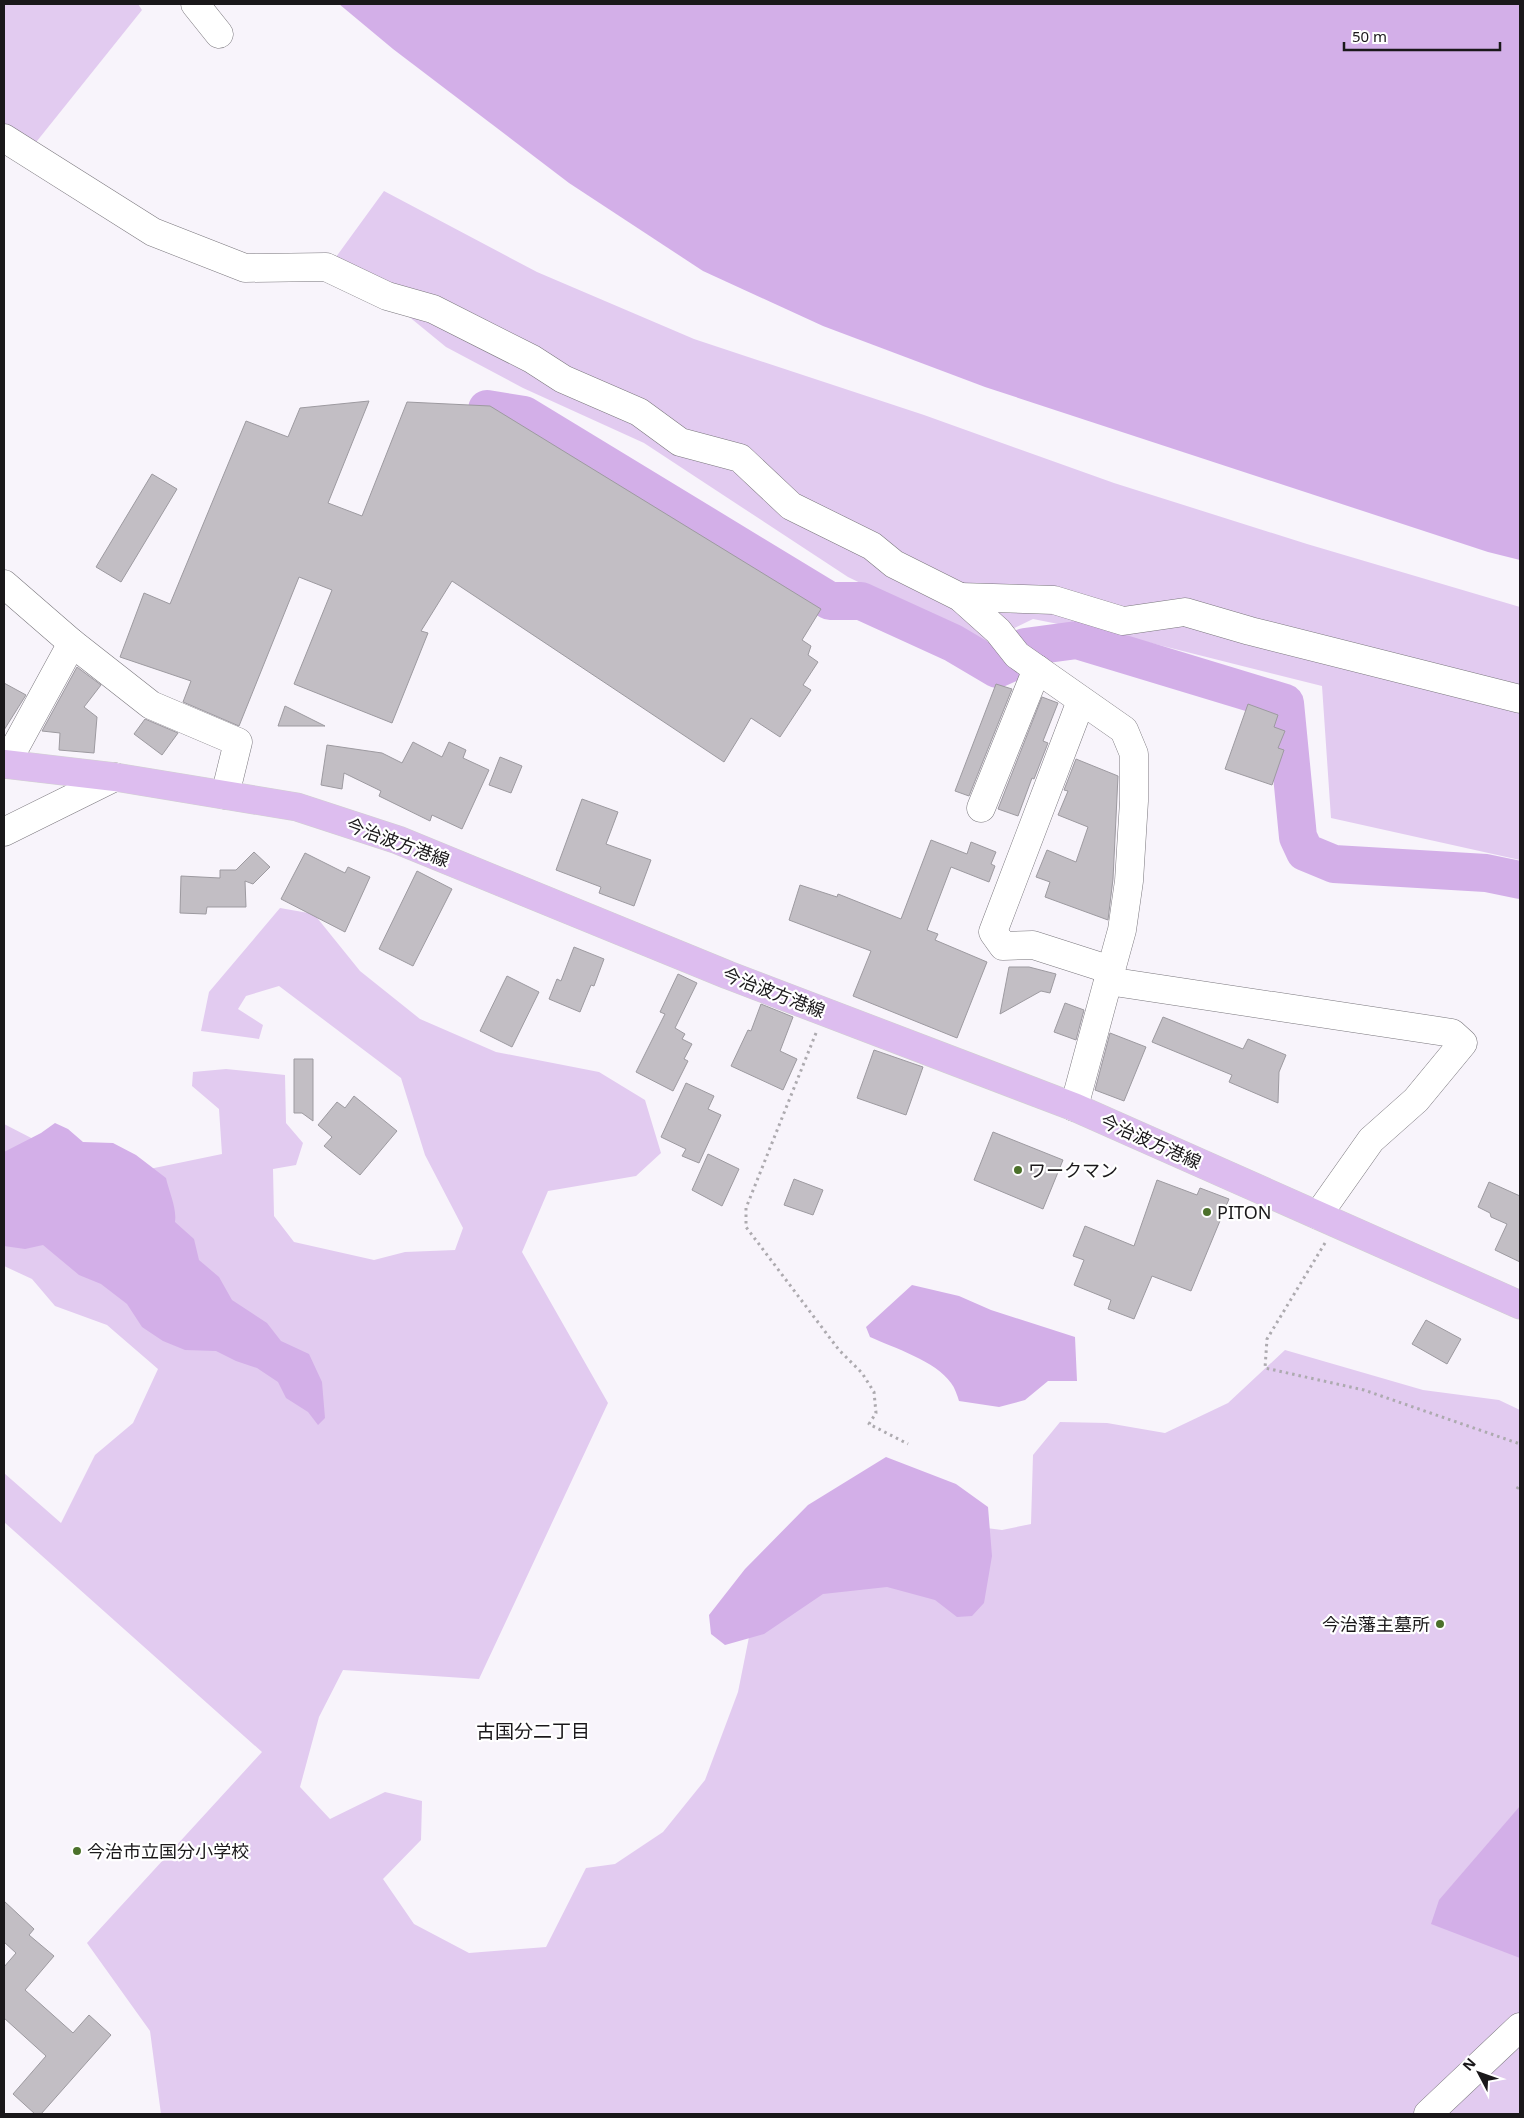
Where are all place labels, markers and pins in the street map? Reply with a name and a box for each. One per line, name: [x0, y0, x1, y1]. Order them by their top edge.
place label: ワークマン: [1028, 1158, 1118, 1182]
marker: ワークマン: [1012, 1164, 1024, 1176]
place label: PITON: [1217, 1200, 1271, 1224]
marker: PITON: [1201, 1206, 1213, 1218]
place label: 今治藩主墓所: [1322, 1612, 1430, 1636]
marker: 今治藩主墓所: [1434, 1618, 1446, 1630]
place label: 今治市立国分小学校: [87, 1839, 249, 1863]
marker: 今治市立国分小学校: [71, 1845, 83, 1857]

